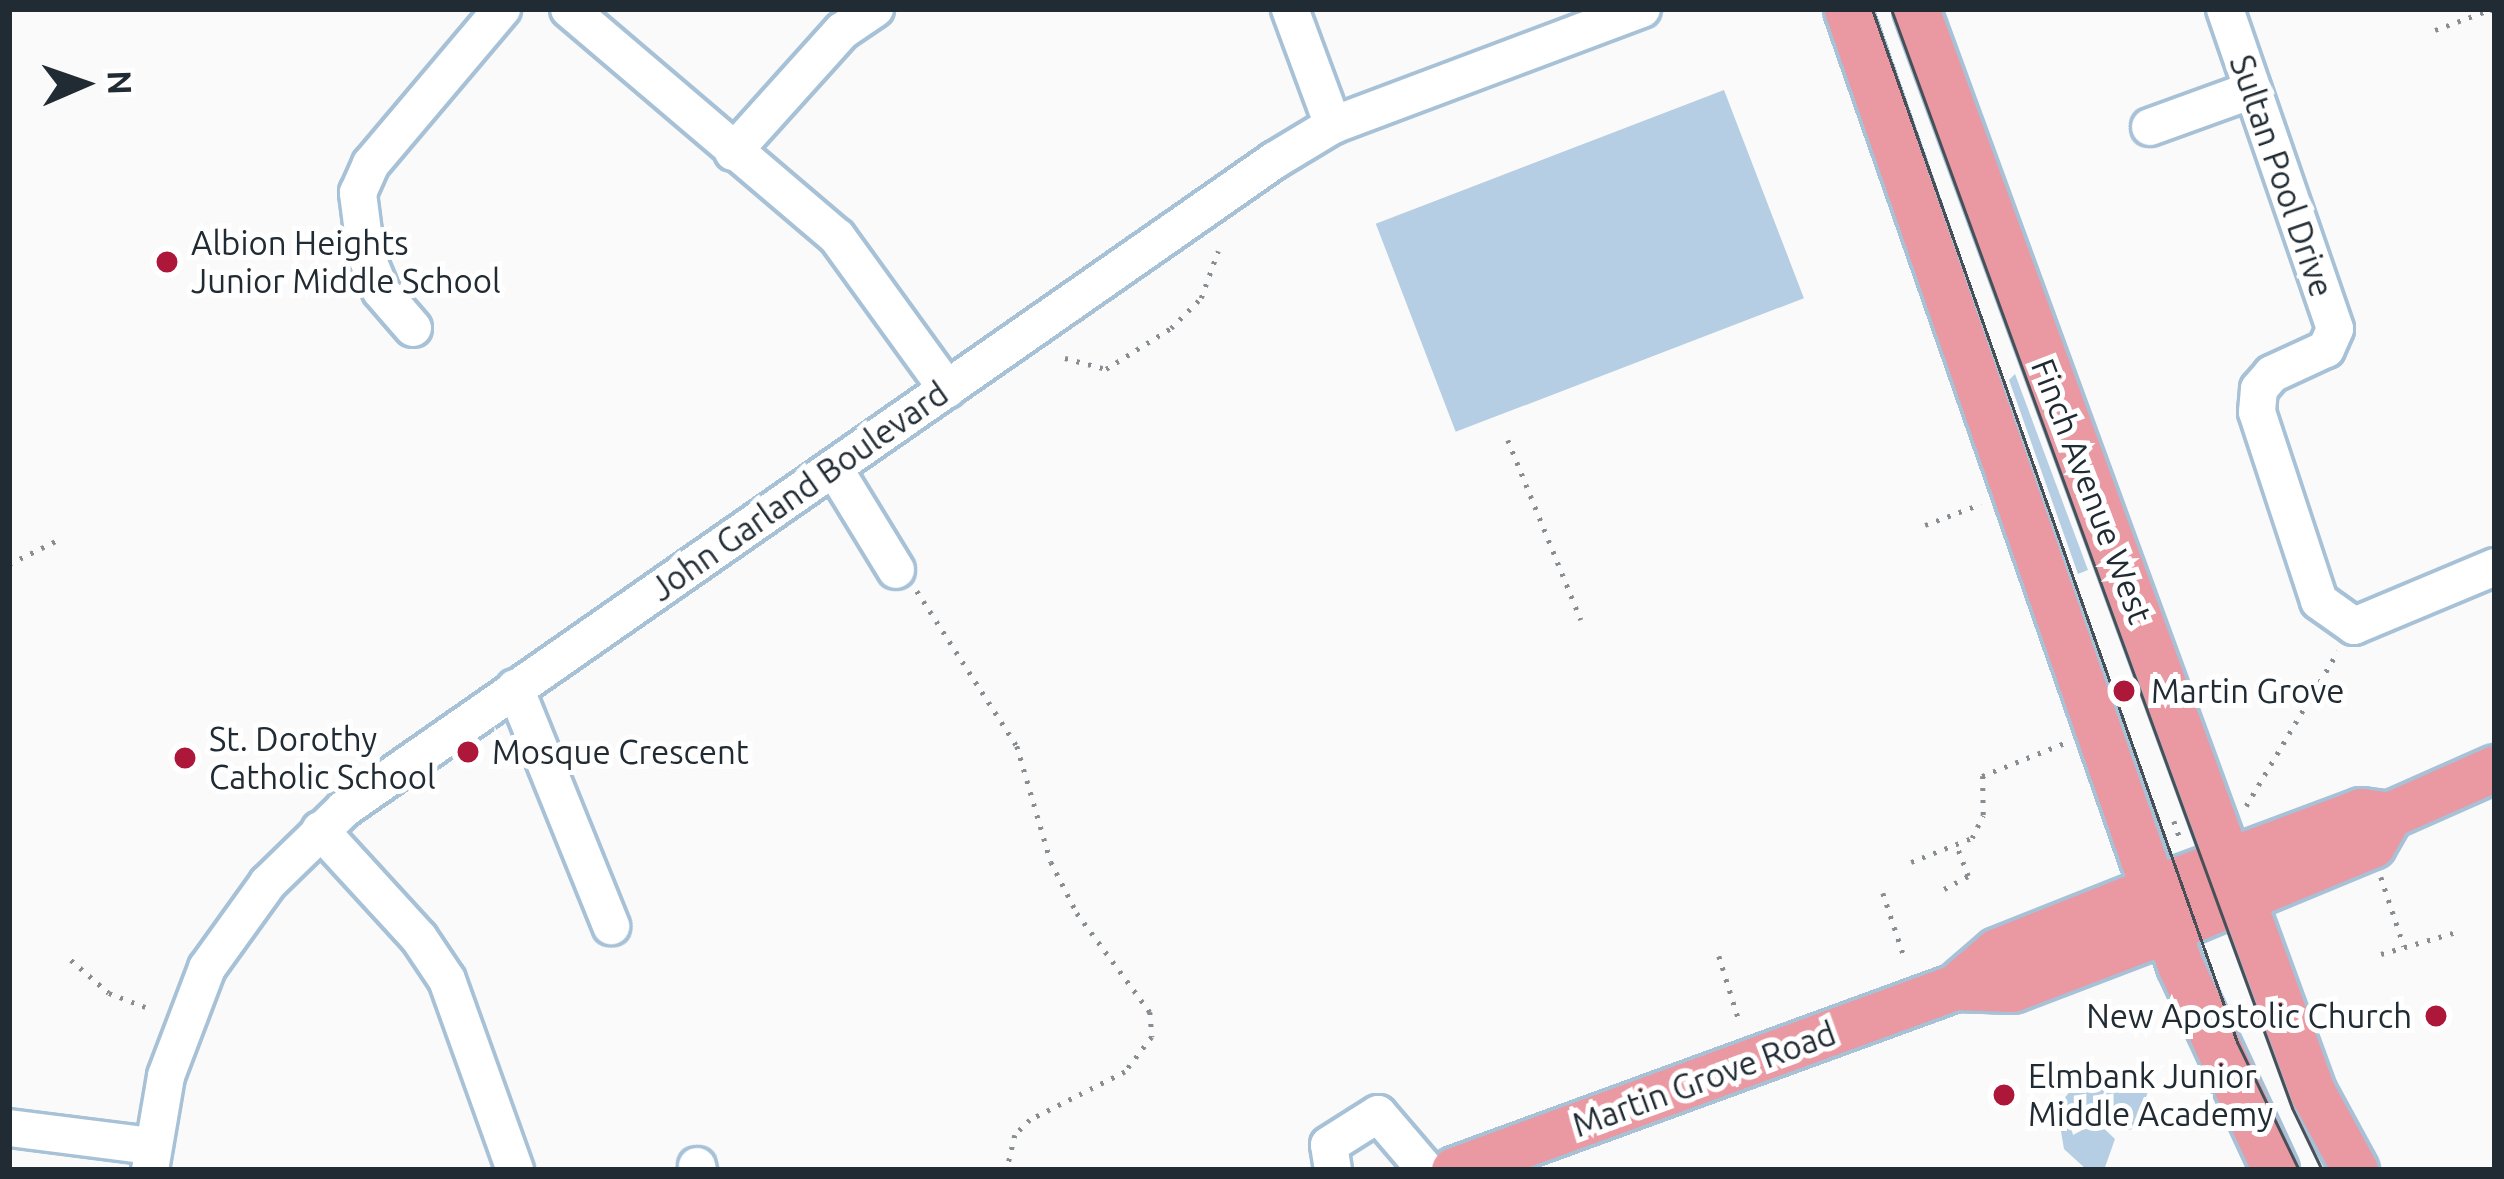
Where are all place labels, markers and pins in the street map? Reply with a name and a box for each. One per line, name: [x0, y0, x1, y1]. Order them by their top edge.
place label: Albion Heights Junior Middle School: [191, 223, 501, 301]
marker: Albion Heights Junior Middle School: [154, 249, 180, 275]
place label: Martin Grove: [2151, 671, 2344, 711]
marker: Martin Grove: [2108, 675, 2140, 707]
place label: St. Dorothy Catholic School: [209, 719, 436, 797]
place label: Mosque Crescent: [492, 732, 749, 772]
marker: Mosque Crescent: [455, 739, 481, 765]
marker: St. Dorothy Catholic School: [172, 745, 198, 771]
place label: New Apostolic Church: [2086, 996, 2412, 1036]
marker: New Apostolic Church: [2423, 1003, 2449, 1029]
place label: Elmbank Junior Middle Academy: [2028, 1056, 2273, 1134]
marker: Elmbank Junior Middle Academy: [1991, 1082, 2017, 1108]

